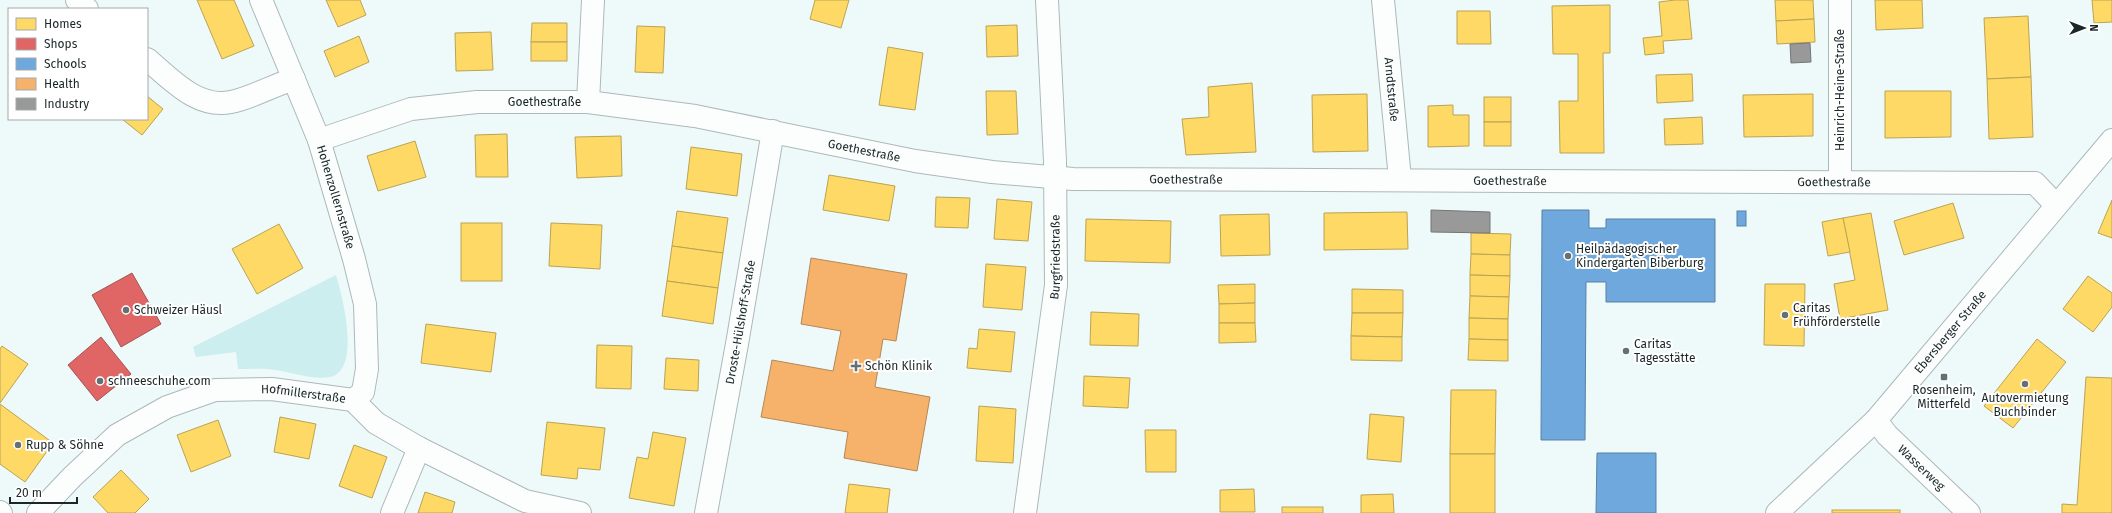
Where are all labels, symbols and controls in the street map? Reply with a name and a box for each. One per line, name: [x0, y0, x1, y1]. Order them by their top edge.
legend: [8, 8, 148, 120]
north arrow: [2064, 8, 2104, 48]
text: Homes: [44, 17, 82, 31]
text: N: [2087, 24, 2100, 32]
street label: Heinrich-Heine-Straße: [1833, 29, 1847, 151]
text: Shops: [44, 37, 78, 51]
text: Schools: [44, 57, 87, 71]
street label: Arndtstraße: [1381, 57, 1402, 122]
text: Health: [44, 77, 80, 91]
street label: Goethestraße: [508, 95, 581, 109]
text: Industry: [44, 97, 89, 111]
street label: Goethestraße: [827, 136, 902, 165]
street label: Hohenzollernstraße: [314, 143, 358, 251]
street label: Goethestraße: [1149, 172, 1223, 187]
street label: Goethestraße: [1473, 174, 1547, 188]
street label: Goethestraße: [1797, 175, 1871, 189]
street label: Burgfriedstraße: [1047, 214, 1063, 300]
place label: Heilpädagogischer Kindergarten Biberburg: [1576, 242, 1704, 270]
marker: Heilpädagogischer Kindergarten Biberburg: [1563, 251, 1573, 261]
street label: Droste-Hülshoff-Straße: [723, 259, 758, 385]
street label: Ebersberger Straße: [1911, 288, 1989, 376]
place label: Caritas Frühförderstelle: [1793, 301, 1880, 329]
place label: Schweizer Häusl: [134, 303, 223, 317]
marker: Schweizer Häusl: [121, 305, 131, 315]
marker: Caritas Frühförderstelle: [1780, 310, 1790, 320]
place label: Caritas Tagesstätte: [1634, 337, 1696, 365]
marker: Caritas Tagesstätte: [1621, 346, 1631, 356]
place label: Schön Klinik: [865, 359, 933, 373]
marker: Schön Klinik: [850, 360, 862, 372]
marker: Rosenheim, Mitterfeld: [1939, 372, 1949, 382]
place label: schneeschuhe.com: [108, 374, 211, 388]
marker: schneeschuhe.com: [95, 376, 105, 386]
marker: Autovermietung Buchbinder: [2020, 379, 2030, 389]
street label: Hofmillerstraße: [261, 382, 347, 406]
place label: Rosenheim, Mitterfeld: [1912, 383, 1976, 411]
place label: Autovermietung Buchbinder: [1982, 391, 2069, 419]
place label: Rupp & Söhne: [26, 438, 104, 452]
marker: Rupp & Söhne: [13, 440, 23, 450]
street label: Wasserweg: [1895, 442, 1948, 494]
scale bar: [10, 479, 77, 505]
text: 20 m: [16, 486, 42, 500]

